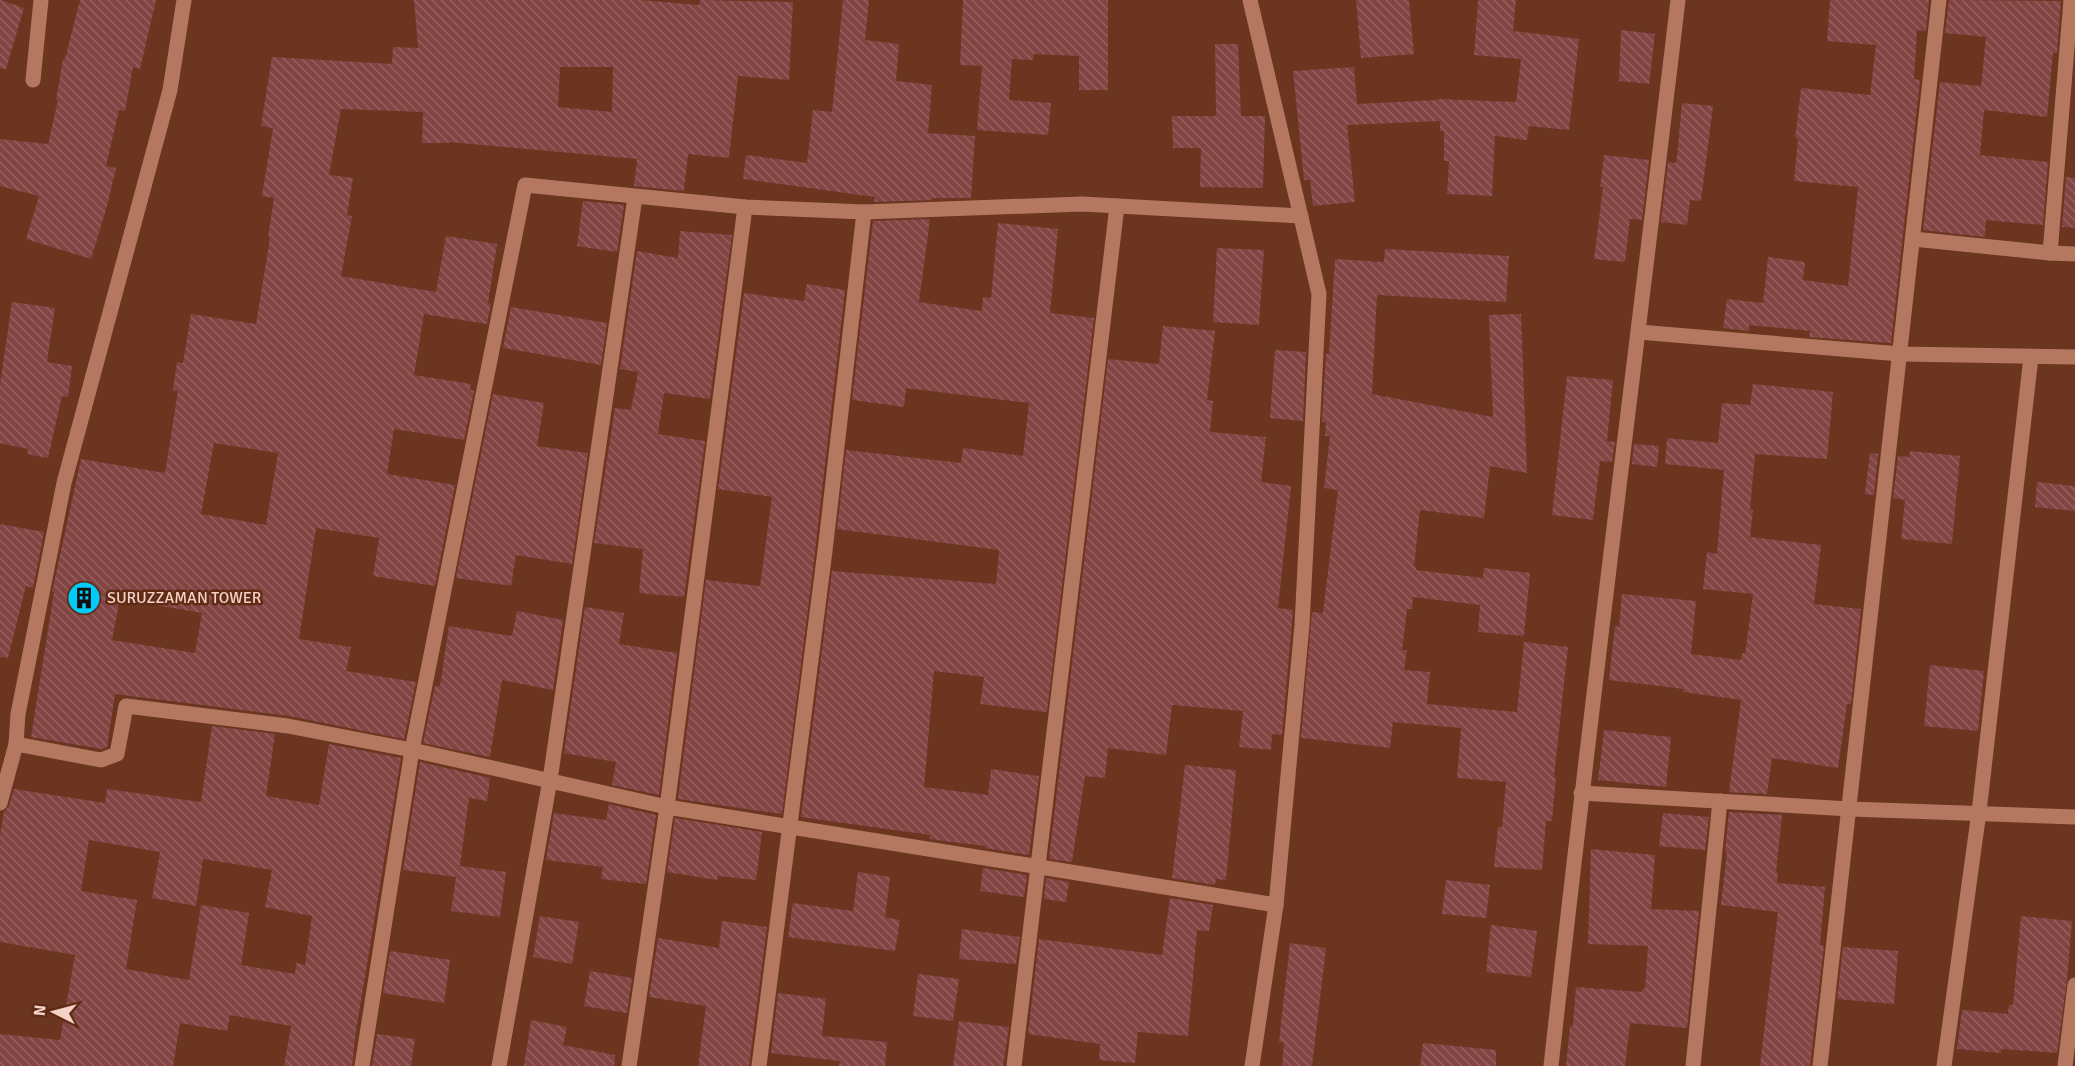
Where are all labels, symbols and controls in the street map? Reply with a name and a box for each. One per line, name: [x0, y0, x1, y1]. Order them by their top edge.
building icon: SURUZZAMAN TOWER: [66, 580, 102, 616]
place label: SURUZZAMAN TOWER: [107, 588, 262, 608]
north arrow: [24, 982, 84, 1042]
text: N: [30, 1004, 51, 1017]

